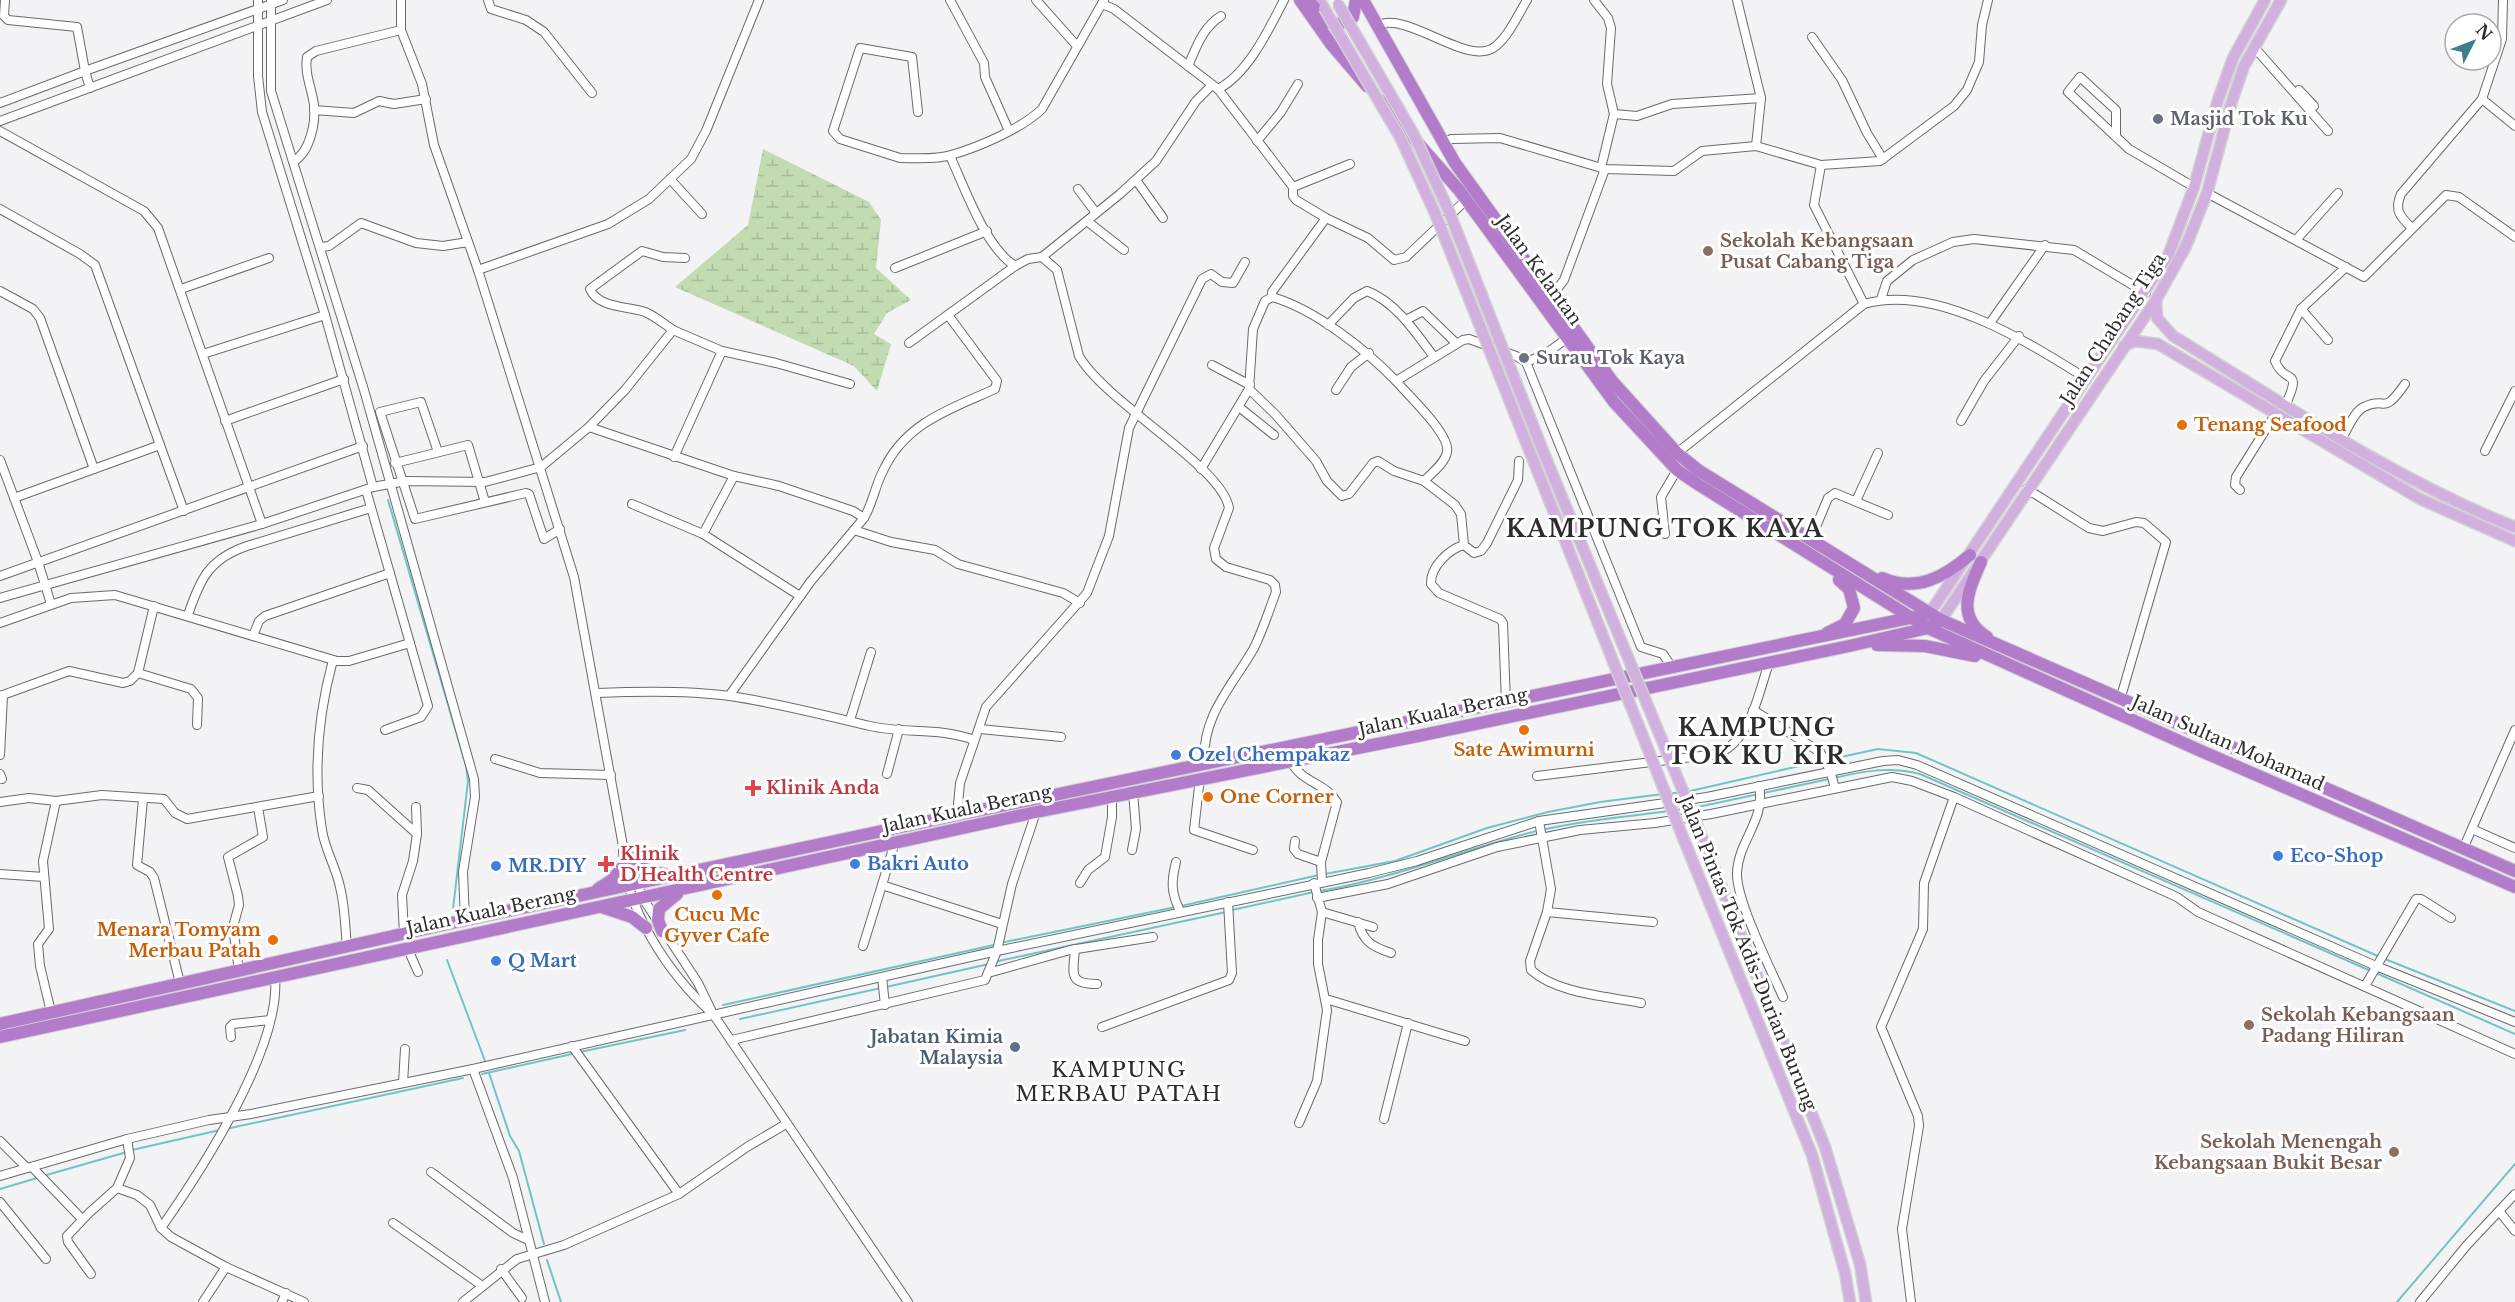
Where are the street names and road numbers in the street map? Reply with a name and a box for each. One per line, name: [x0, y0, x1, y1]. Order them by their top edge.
street label: Jalan Kelantan: [1490, 209, 1586, 330]
street label: Jalan Chabang Tiga: [2055, 249, 2170, 411]
street label: Jalan Kuala Berang: [1354, 683, 1530, 741]
street label: Jalan Sultan Mohamad: [2126, 690, 2328, 795]
street label: Jalan Kuala Berang: [878, 780, 1054, 838]
street label: Jalan Pintas Tok Adis-Durian Burung: [1674, 790, 1822, 1114]
street label: Jalan Kuala Berang: [402, 882, 578, 940]

